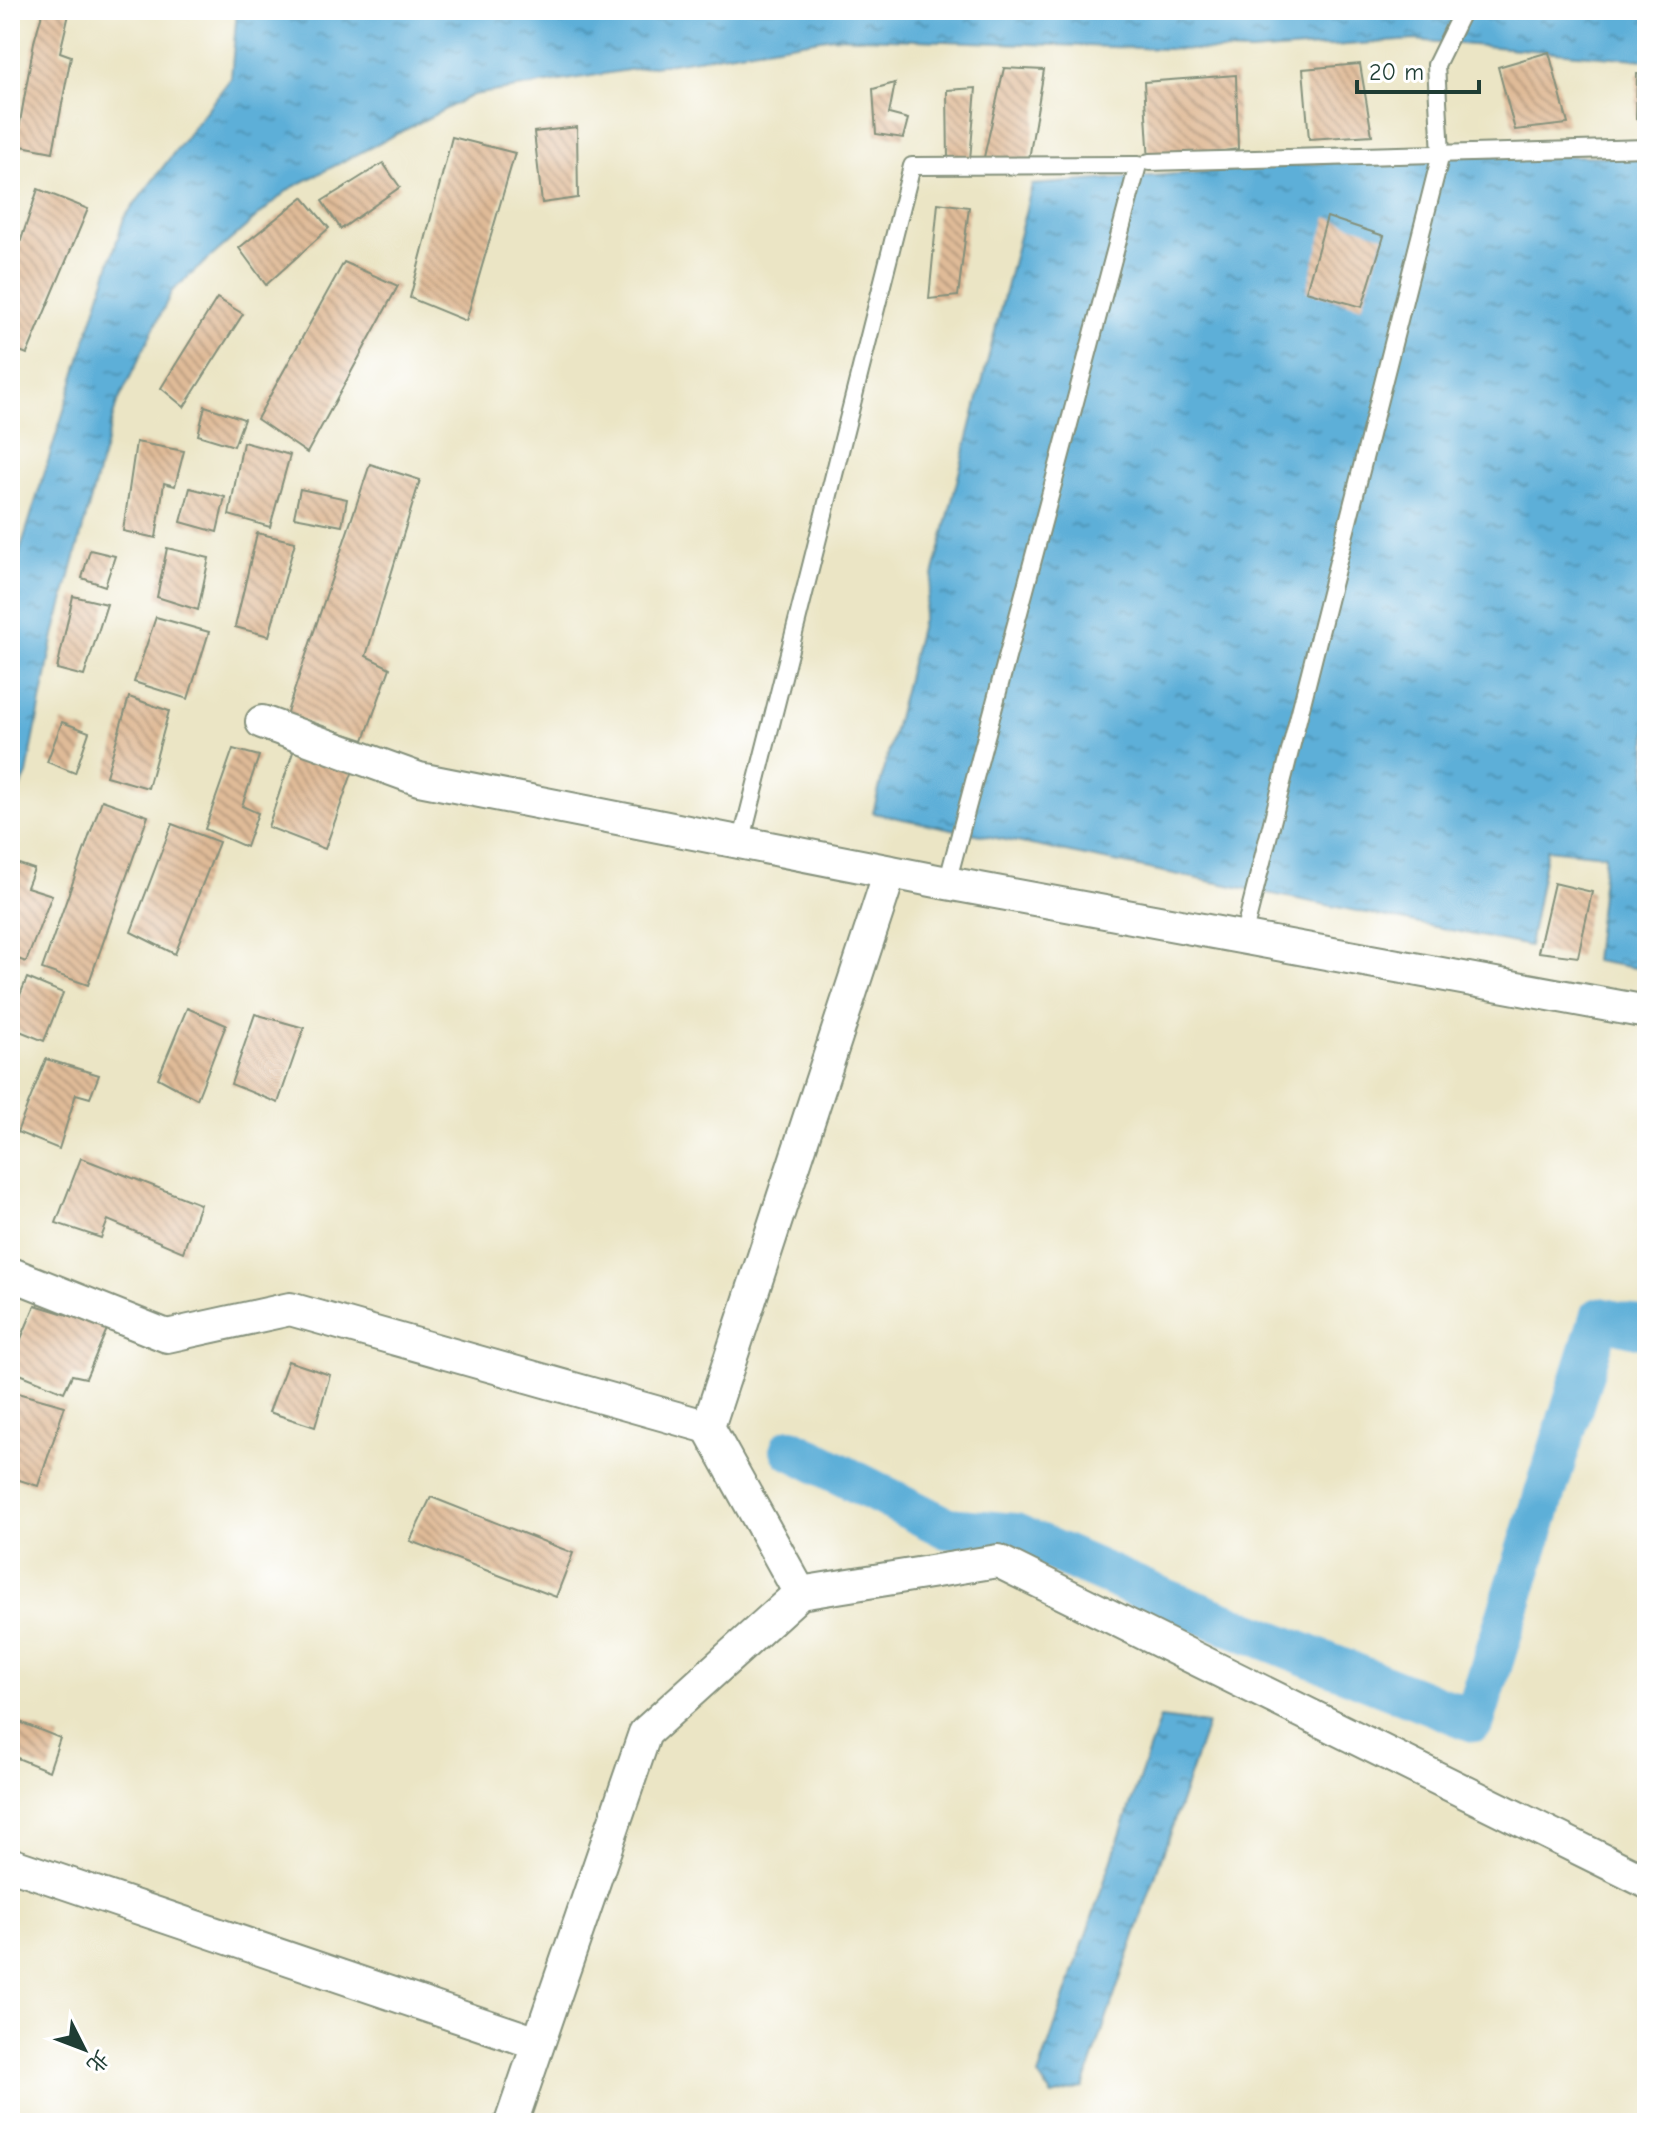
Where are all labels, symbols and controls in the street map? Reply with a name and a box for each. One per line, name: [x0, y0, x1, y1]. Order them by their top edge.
scale bar: [1357, 44, 1479, 94]
text: 20 m: [1369, 58, 1424, 86]
north arrow: [44, 2009, 124, 2089]
text: 北: [81, 2045, 115, 2079]

